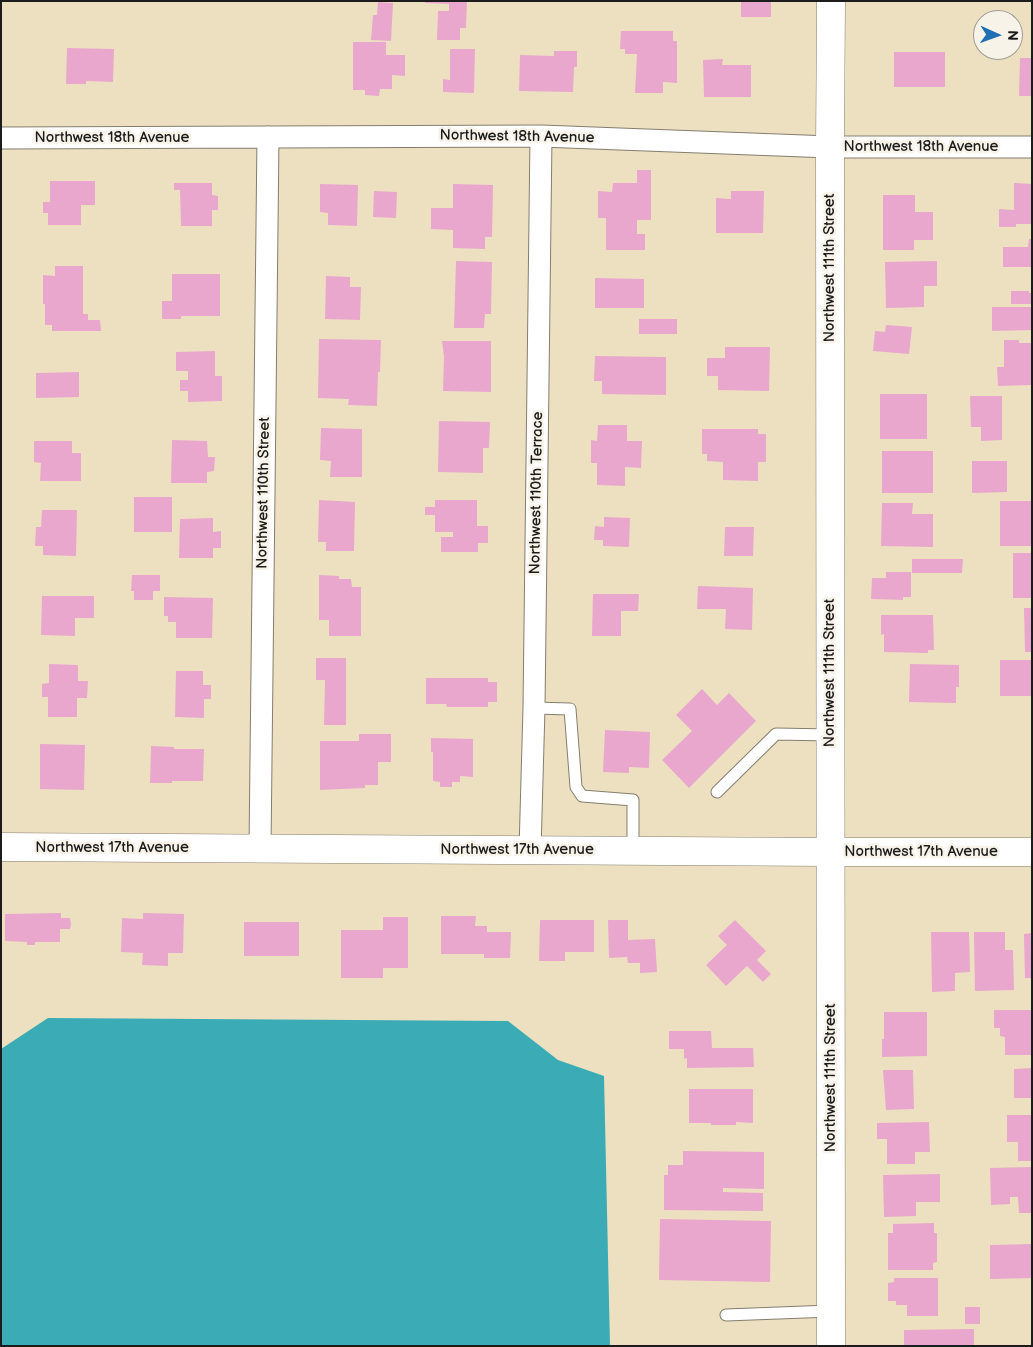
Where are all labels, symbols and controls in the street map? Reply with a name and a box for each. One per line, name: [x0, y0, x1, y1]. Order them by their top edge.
north arrow: [973, 10, 1023, 60]
text: N: [1004, 30, 1021, 41]
street label: Northwest 18th Avenue: [439, 127, 595, 147]
street label: Northwest 18th Avenue: [35, 129, 189, 147]
street label: Northwest 18th Avenue: [844, 138, 998, 156]
street label: Northwest 111th Street: [821, 194, 839, 342]
street label: Northwest 110th Terrace: [527, 412, 547, 574]
street label: Northwest 110th Street: [254, 417, 274, 569]
street label: Northwest 111th Street: [821, 599, 839, 747]
street label: Northwest 17th Avenue: [35, 839, 189, 857]
street label: Northwest 17th Avenue: [440, 841, 594, 859]
street label: Northwest 17th Avenue: [844, 843, 998, 861]
street label: Northwest 111th Street: [822, 1004, 840, 1152]

